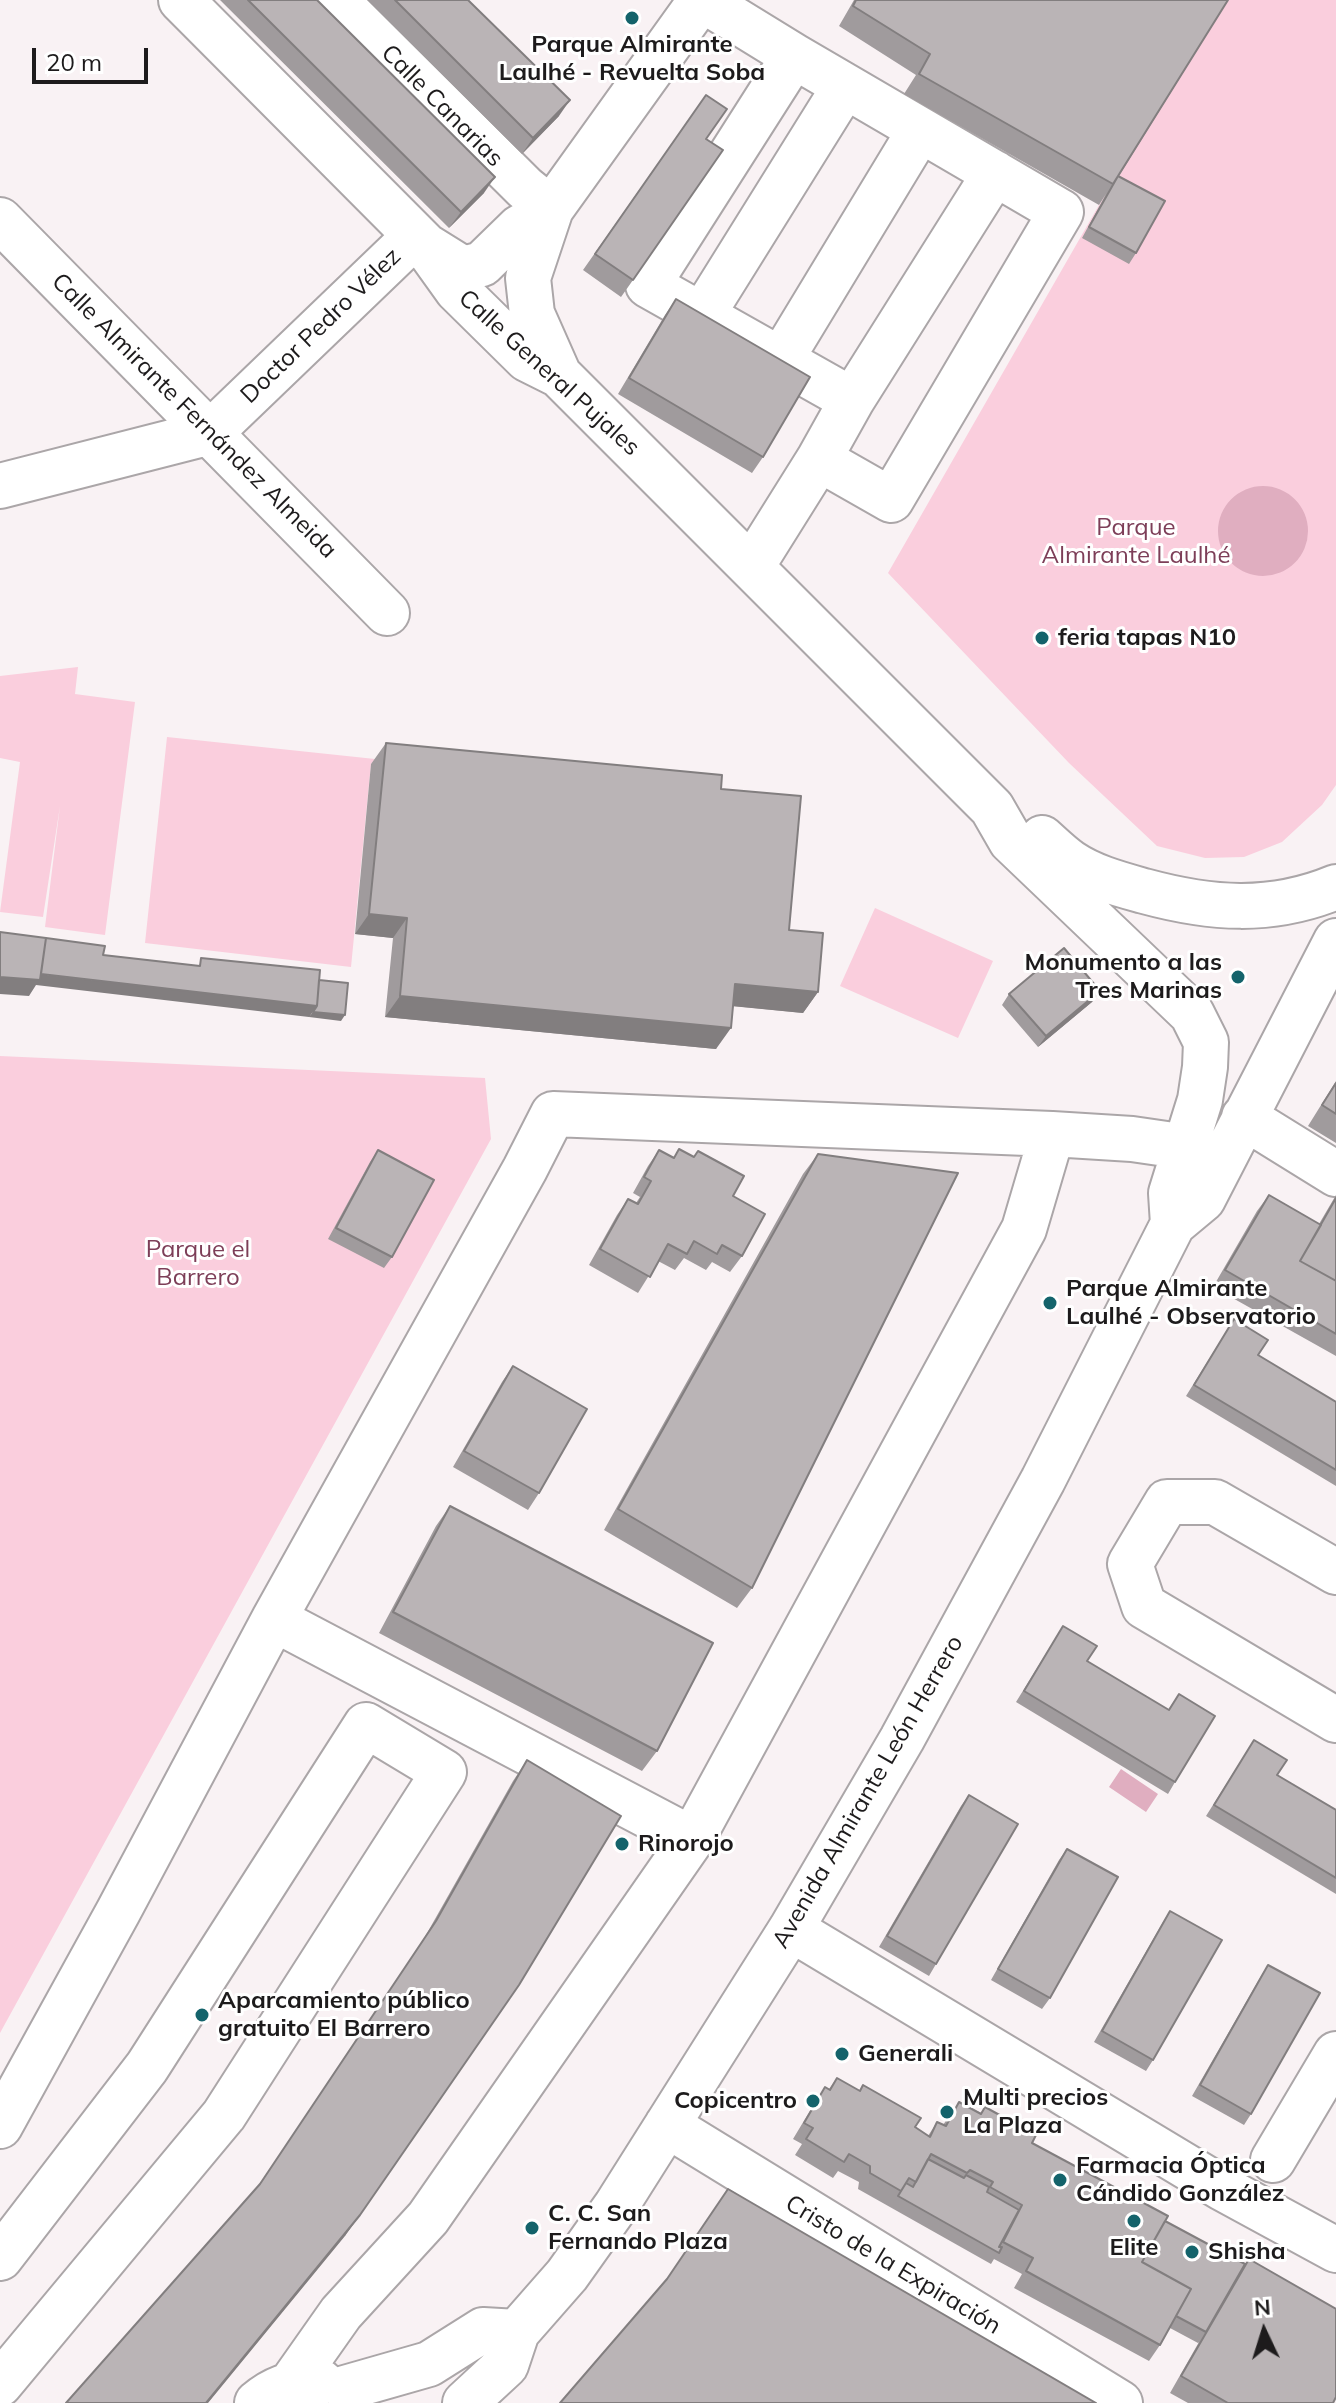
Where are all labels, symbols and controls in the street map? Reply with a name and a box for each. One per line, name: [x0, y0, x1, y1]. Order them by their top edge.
marker: Parque Almirante Laulhé - Revuelta Soba: [623, 9, 641, 27]
place label: Parque Almirante Laulhé - Revuelta Soba: [499, 31, 765, 87]
scale bar: [36, 32, 152, 82]
street label: Calle Canarias: [375, 39, 509, 173]
text: 20 m: [46, 47, 102, 77]
street label: Doctor Pedro Vélez: [235, 242, 407, 410]
street label: Calle Almirante Fernández Almeida: [45, 267, 343, 565]
street label: Calle General Pujales: [452, 284, 646, 462]
park label: Parque Almirante Laulhé: [1042, 514, 1230, 570]
place label: feria tapas N10: [1058, 624, 1236, 652]
marker: feria tapas N10: [1033, 629, 1051, 647]
place label: Monumento a las Tres Marinas: [1025, 949, 1222, 1005]
marker: Monumento a las Tres Marinas: [1229, 968, 1247, 986]
park label: Parque el Barrero: [146, 1236, 250, 1292]
place label: Parque Almirante Laulhé - Observatorio: [1066, 1275, 1316, 1331]
marker: Parque Almirante Laulhé - Observatorio: [1041, 1294, 1059, 1312]
street label: Avenida Almirante León Herrero: [766, 1631, 970, 1953]
place label: Rinorojo: [638, 1830, 734, 1858]
marker: Rinorojo: [613, 1835, 631, 1853]
place label: Aparcamiento público gratuito El Barrero: [218, 1987, 470, 2043]
marker: Aparcamiento público gratuito El Barrero: [193, 2006, 211, 2024]
place label: Generali: [858, 2040, 953, 2068]
marker: Generali: [833, 2045, 851, 2063]
place label: Multi precios La Plaza: [963, 2084, 1108, 2140]
place label: Copicentro: [674, 2087, 797, 2115]
marker: Copicentro: [804, 2092, 822, 2110]
marker: Multi precios La Plaza: [938, 2103, 956, 2121]
place label: Farmacia Óptica Cándido González: [1076, 2152, 1284, 2208]
marker: Farmacia Óptica Cándido González: [1051, 2171, 1069, 2189]
street label: Cristo de la Expiración: [780, 2189, 1006, 2341]
place label: C. C. San Fernando Plaza: [548, 2200, 728, 2256]
marker: Elite: [1125, 2212, 1143, 2230]
marker: C. C. San Fernando Plaza: [523, 2219, 541, 2237]
place label: Elite: [1110, 2234, 1158, 2262]
place label: Shisha: [1208, 2238, 1286, 2266]
marker: Shisha: [1183, 2243, 1201, 2261]
north arrow: [1224, 2291, 1304, 2371]
text: N: [1253, 2293, 1272, 2322]

